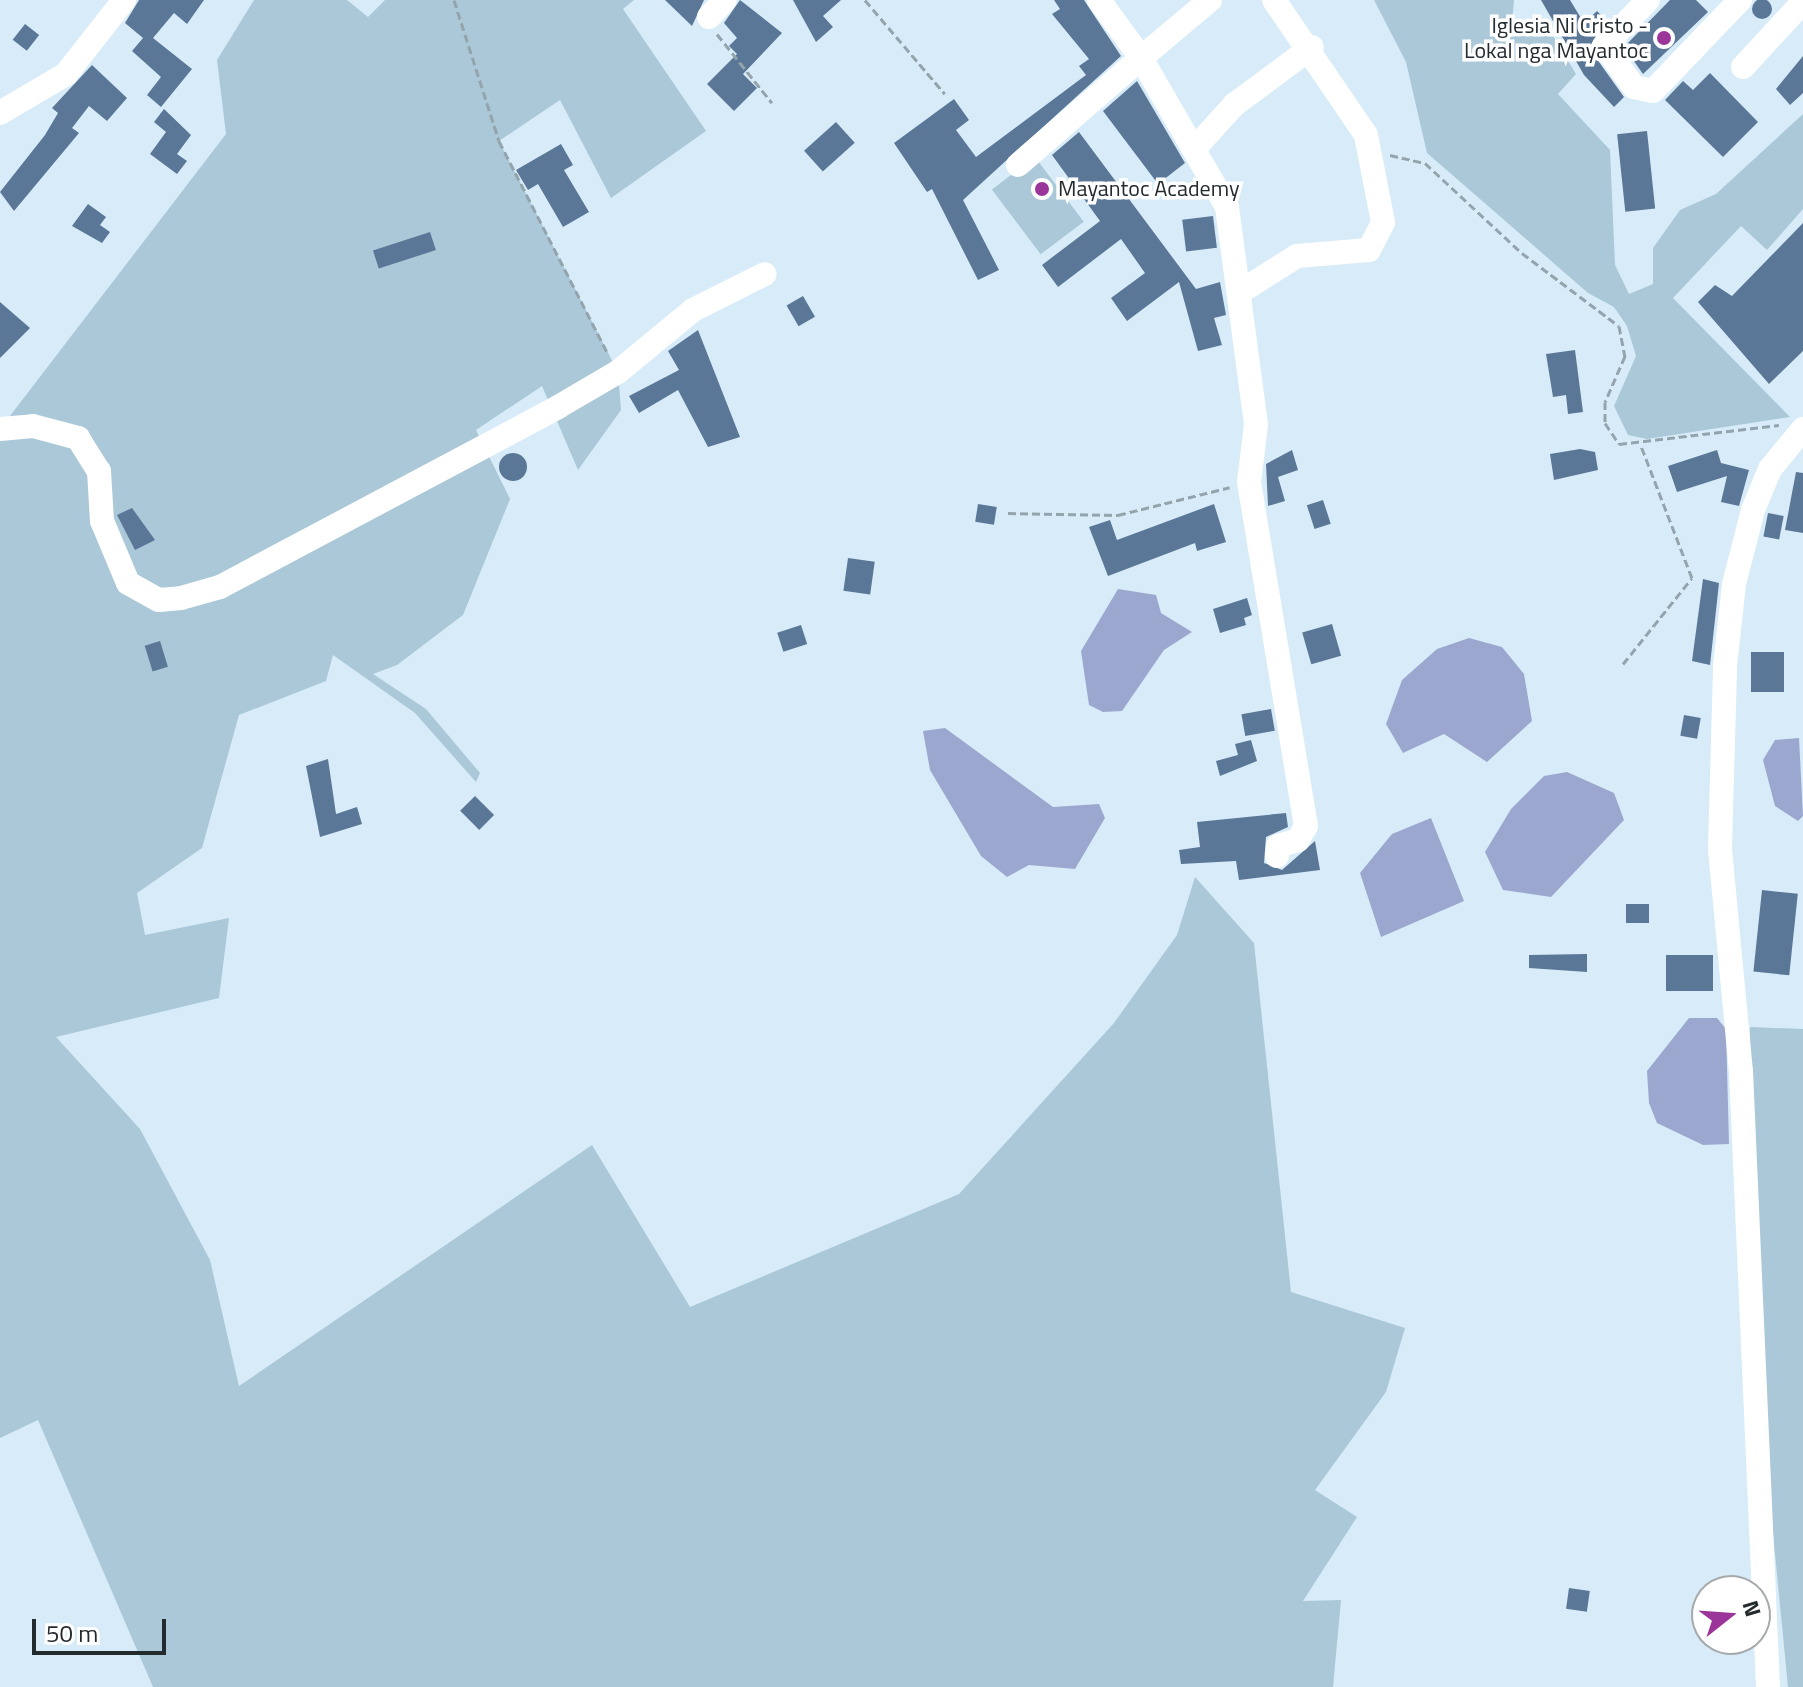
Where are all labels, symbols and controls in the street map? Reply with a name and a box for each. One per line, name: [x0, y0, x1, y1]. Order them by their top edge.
place label: Iglesia Ni Cristo - Lokal nga Mayantoc: [1464, 12, 1648, 64]
marker: Iglesia Ni Cristo - Lokal nga Mayantoc: [1655, 29, 1673, 47]
place label: Mayantoc Academy: [1058, 176, 1240, 202]
marker: Mayantoc Academy: [1033, 180, 1051, 198]
north arrow: [1691, 1575, 1771, 1655]
text: N: [1734, 1596, 1771, 1621]
scale bar: [36, 1603, 170, 1653]
text: 50 m: [46, 1615, 98, 1651]

